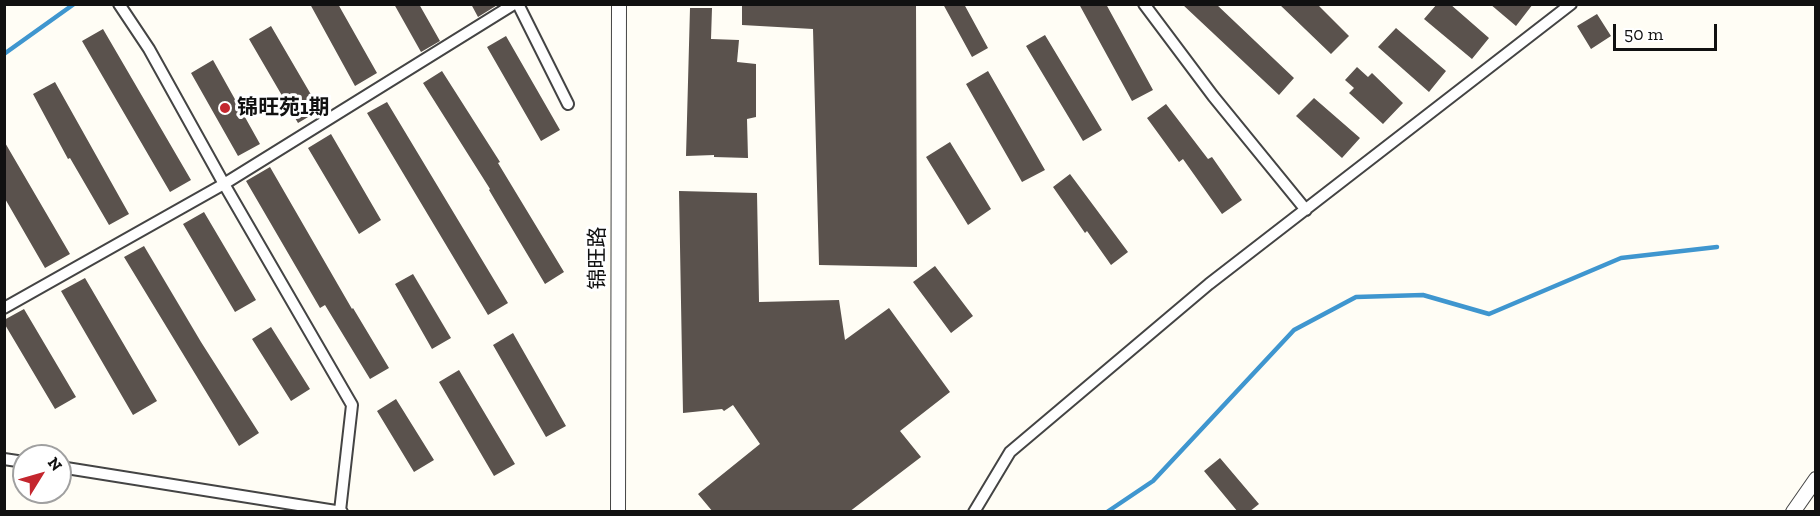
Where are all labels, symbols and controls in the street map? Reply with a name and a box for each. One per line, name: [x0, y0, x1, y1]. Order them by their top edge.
scale bar: [1616, 12, 1720, 50]
text: 50 m: [1624, 23, 1663, 45]
place label: 锦旺苑1期: [237, 95, 329, 121]
marker: 锦旺苑1期: [218, 101, 232, 115]
street label: 锦旺路: [585, 227, 611, 289]
north arrow: [12, 444, 72, 504]
text: N: [44, 453, 66, 475]

